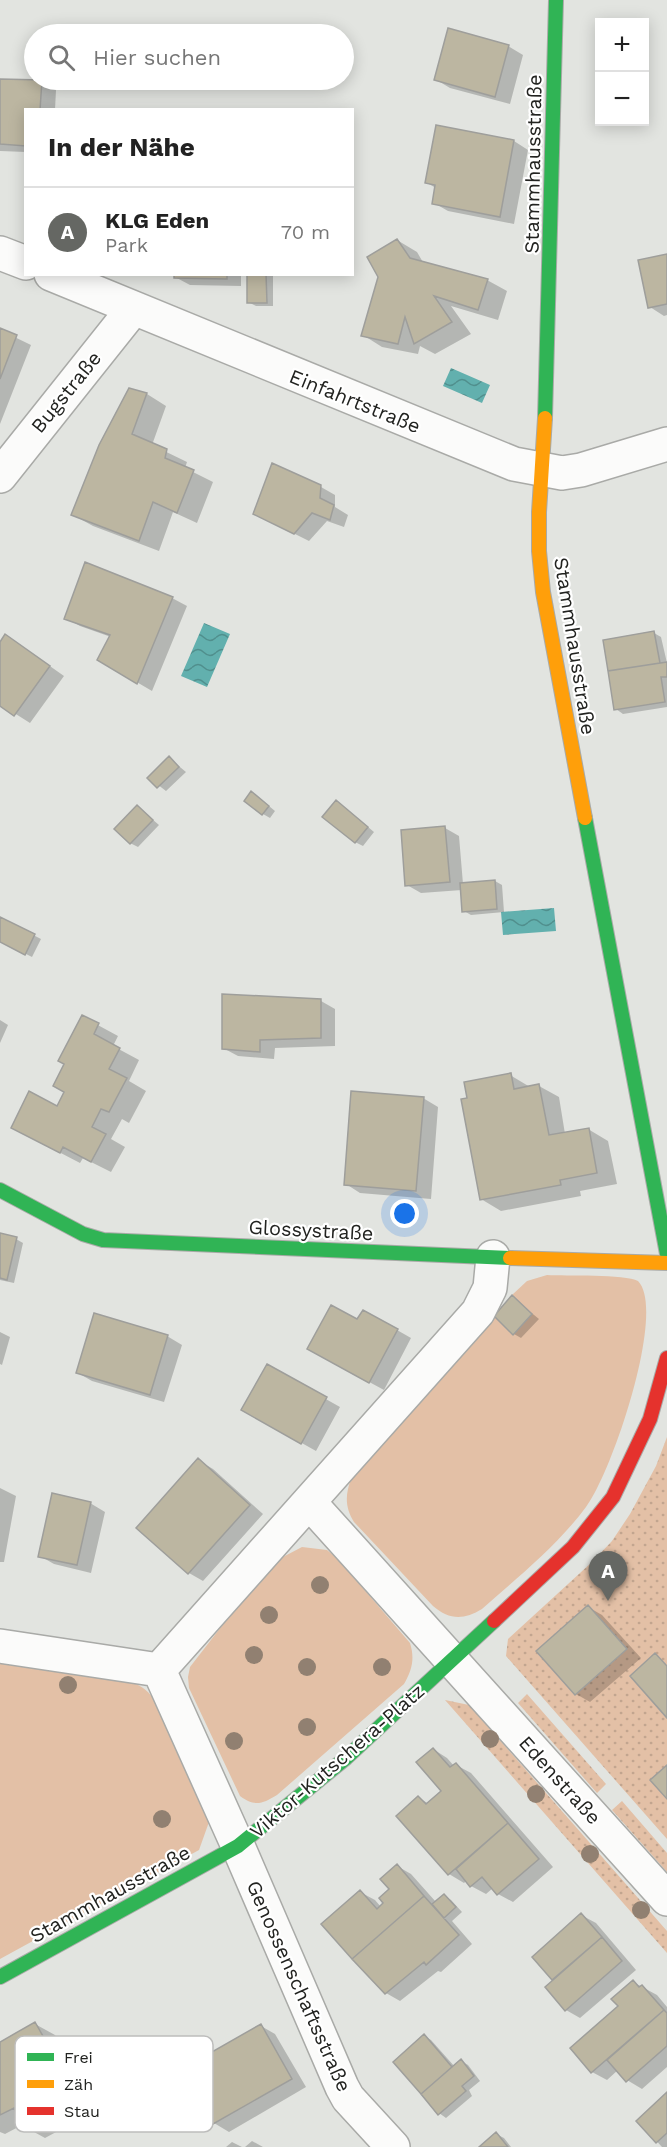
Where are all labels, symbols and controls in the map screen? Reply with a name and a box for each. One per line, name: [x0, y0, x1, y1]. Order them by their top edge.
map controls: [595, 18, 649, 126]
button: +: [595, 18, 649, 72]
search box: [24, 24, 354, 90]
icon: search: [45, 41, 78, 74]
text: Hier suchen: [93, 45, 221, 70]
button: −: [595, 72, 649, 126]
street label: Stammhausstraße: [519, 74, 547, 254]
text: In der Nähe: [48, 132, 195, 162]
text: KLG Eden: [105, 208, 209, 233]
text: A: [61, 220, 74, 244]
text: 70 m: [281, 220, 330, 244]
text: Park: [105, 233, 148, 257]
street label: Bugstraße: [26, 346, 106, 438]
street label: Einfahrtstraße: [286, 364, 424, 438]
street label: Stammhausstraße: [549, 556, 601, 736]
your location: [390, 1199, 419, 1228]
street label: Glossystraße: [248, 1215, 374, 1245]
pin: A: [588, 1552, 628, 1601]
street label: Viktor-Kutschera-Platz: [245, 1679, 429, 1843]
street label: Edenstraße: [514, 1731, 606, 1829]
street label: Stammhausstraße: [26, 1840, 194, 1948]
street label: Genossenschaftsstraße: [242, 1877, 356, 2095]
legend: [15, 2036, 213, 2132]
text: Frei: [64, 2048, 93, 2067]
text: Zäh: [64, 2075, 93, 2094]
text: Stau: [64, 2102, 100, 2121]

